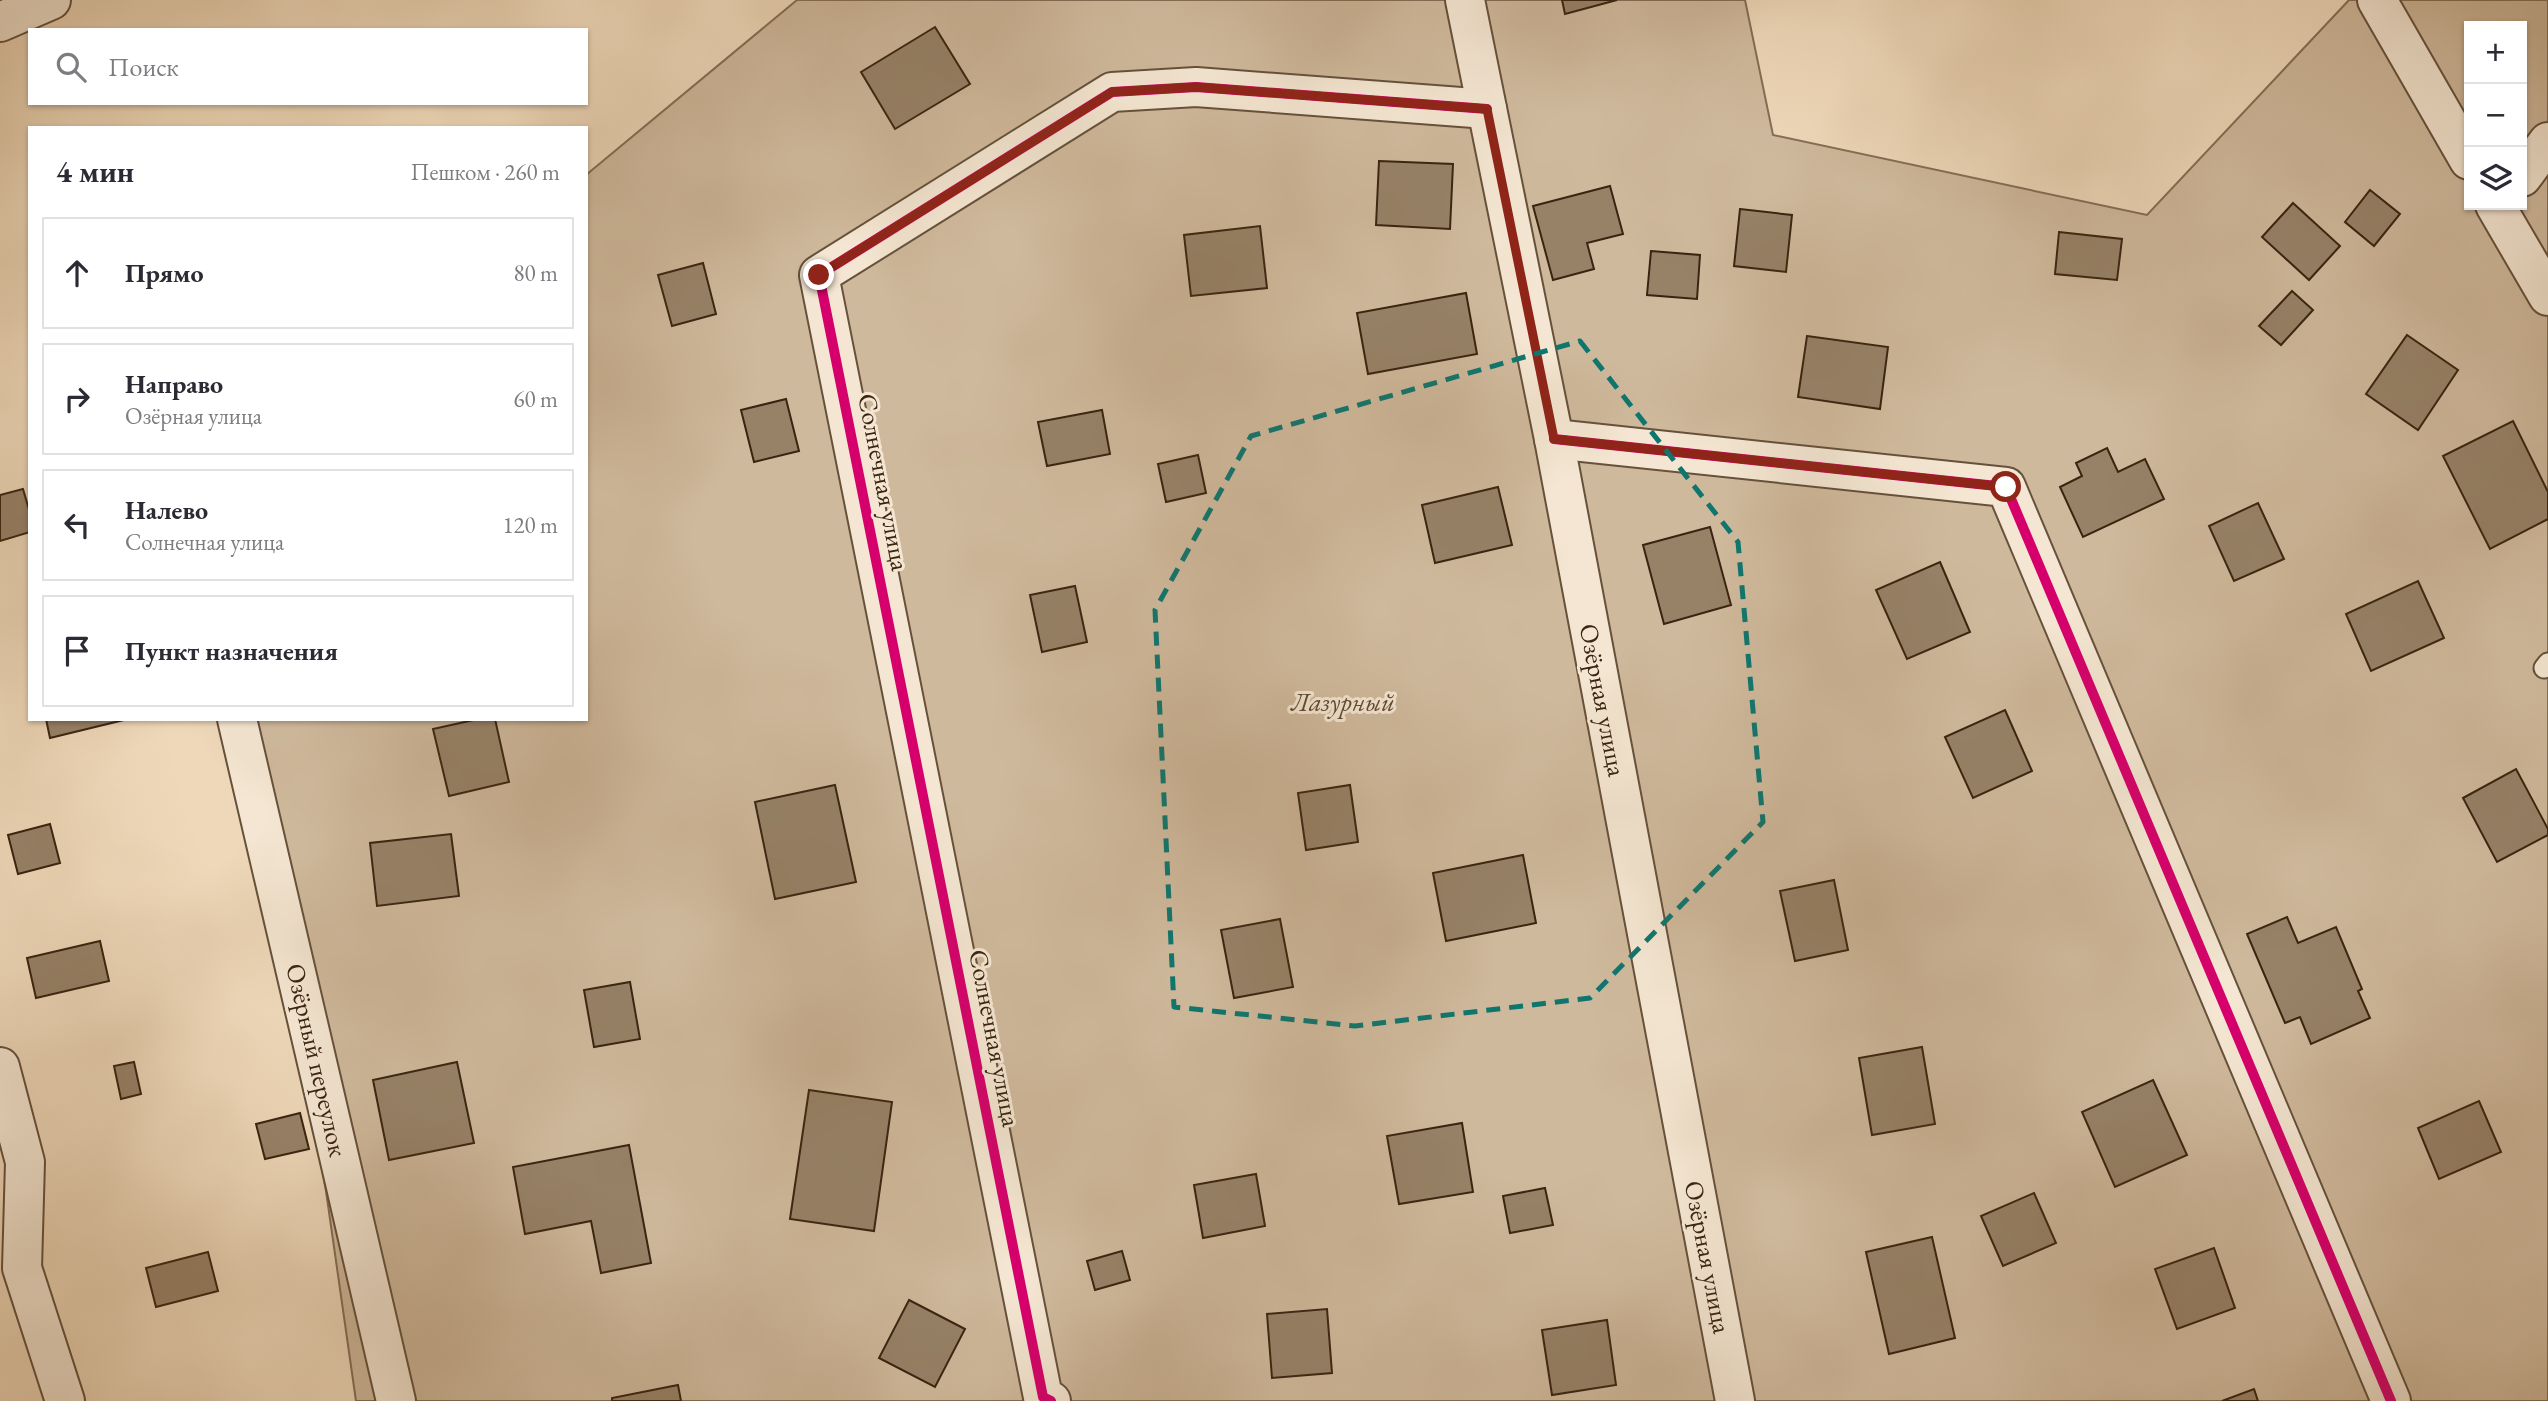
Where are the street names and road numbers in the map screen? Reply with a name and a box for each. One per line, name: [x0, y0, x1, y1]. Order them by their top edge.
street label: Солнечная улица: [850, 390, 918, 574]
street label: Озёрная улица: [1572, 621, 1635, 780]
street label: Солнечная улица: [961, 946, 1029, 1130]
street label: Озёрный переулок: [278, 960, 356, 1160]
street label: Озёрная улица: [1677, 1178, 1740, 1337]

